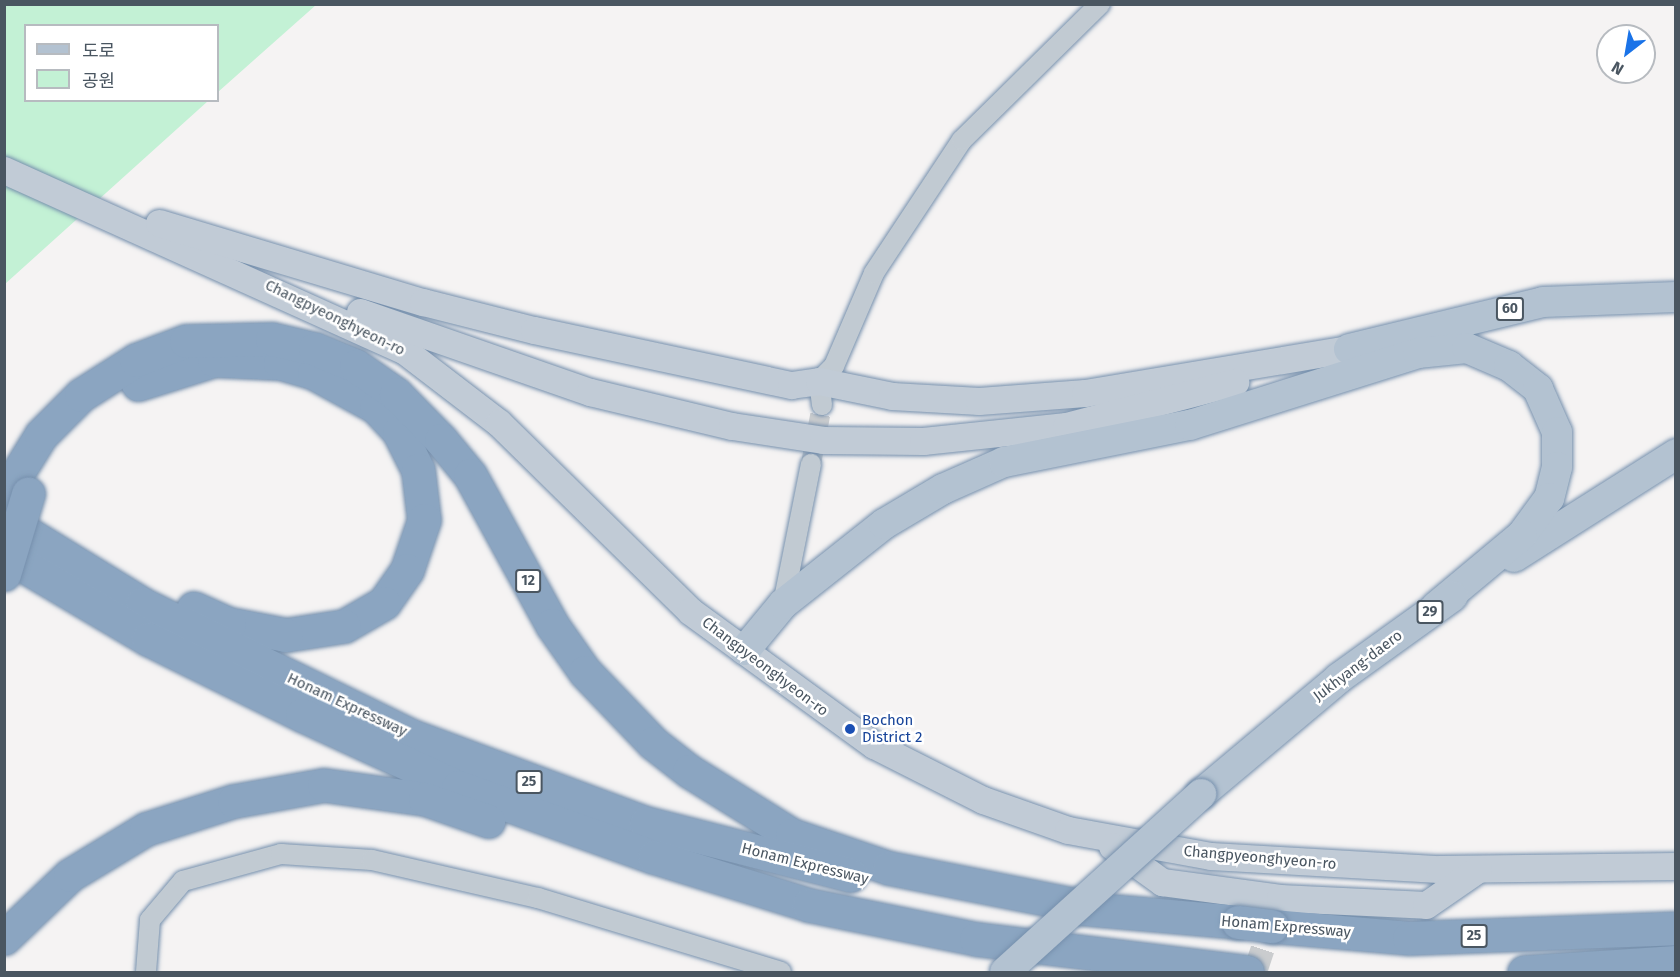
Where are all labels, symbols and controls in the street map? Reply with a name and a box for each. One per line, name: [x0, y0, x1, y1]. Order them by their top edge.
legend: [24, 24, 219, 102]
north arrow: [1596, 24, 1656, 84]
text: 도로: [82, 40, 115, 62]
text: N: [1608, 57, 1627, 79]
text: 공원: [82, 70, 115, 92]
street label: Changpyeonghyeon-ro: [262, 276, 408, 360]
road number: 60: [1495, 298, 1525, 320]
road number: 12: [514, 570, 542, 592]
road number: 29: [1416, 601, 1444, 623]
street label: Changpyeonghyeon-ro: [698, 614, 832, 720]
street label: Jukhyang-daero: [1310, 627, 1406, 705]
street label: Honam Expressway: [284, 669, 410, 741]
place label: Bochon District 2: [862, 711, 922, 746]
marker: Bochon District 2: [843, 722, 857, 736]
road number: 25: [516, 771, 542, 793]
street label: Honam Expressway: [740, 840, 870, 888]
street label: Changpyeonghyeon-ro: [1183, 842, 1337, 874]
street label: Honam Expressway: [1220, 912, 1352, 942]
road number: 25: [1460, 925, 1488, 947]

